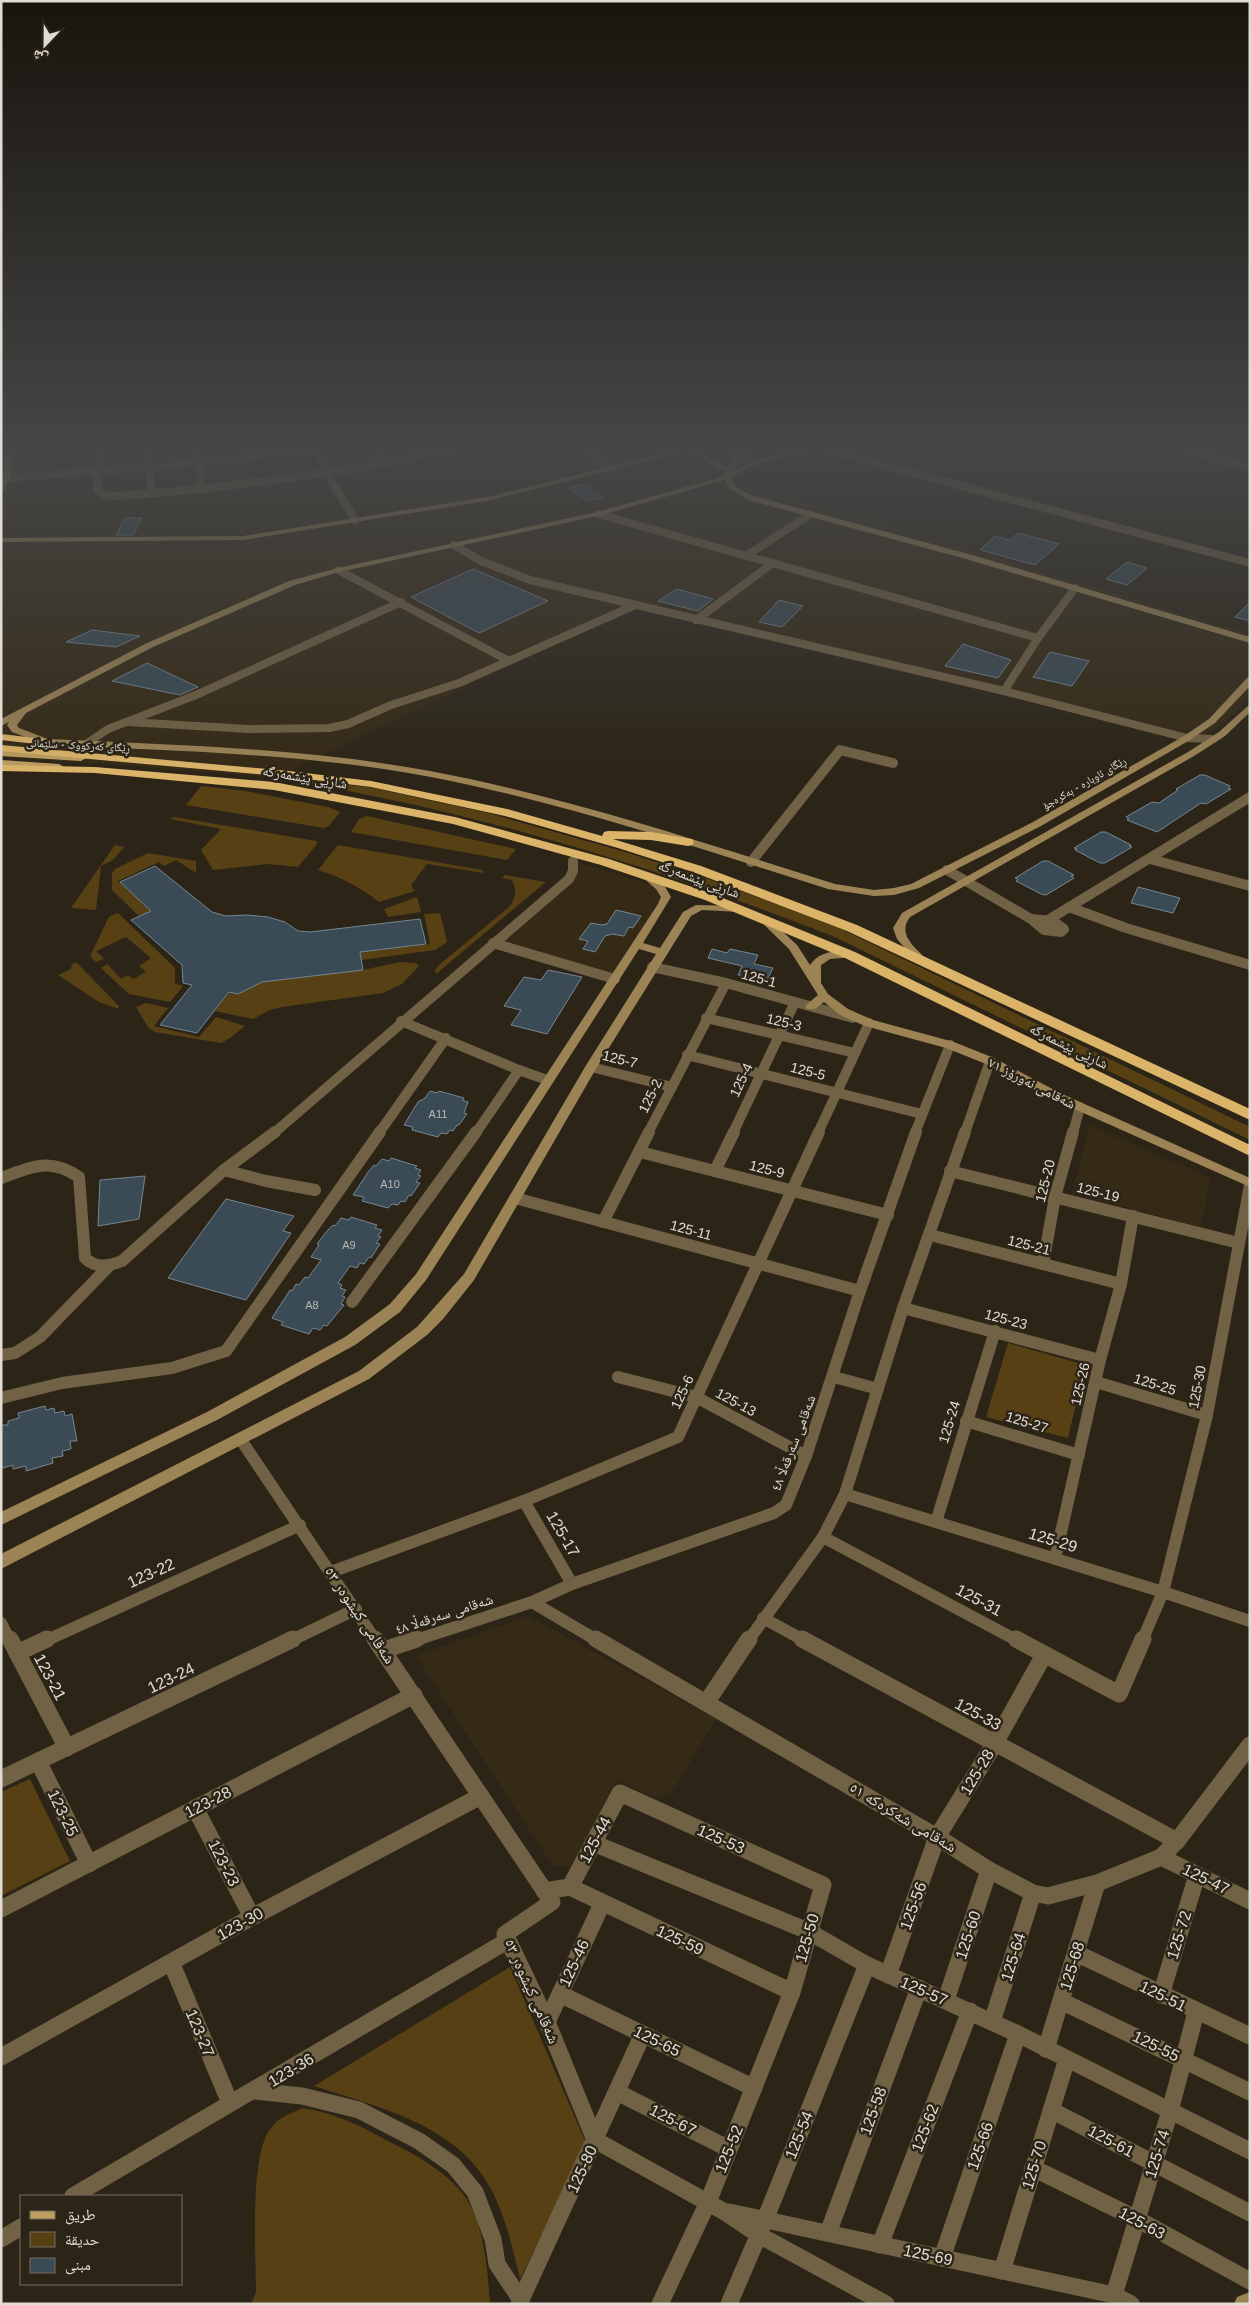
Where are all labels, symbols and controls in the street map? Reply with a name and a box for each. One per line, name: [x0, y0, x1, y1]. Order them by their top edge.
north arrow: [20, 20, 70, 70]
text: ش: [30, 46, 50, 67]
street label: ڕێگای کەرکووک - سلێمانی: [26, 736, 130, 757]
street label: ڕێگای ئاوبارە - بەکرەجۆ: [1040, 754, 1130, 815]
street label: شاڕێی پێشمەرگە: [261, 762, 348, 796]
street label: شاڕێی پێشمەرگە: [655, 857, 742, 905]
street label: 125-1: [740, 966, 779, 990]
street label: 125-3: [765, 1010, 803, 1034]
street label: شاڕێی پێشمەرگە: [1025, 1020, 1111, 1075]
street label: 125-7: [601, 1047, 640, 1071]
street label: شەقامی نەورۆز ٧١: [985, 1054, 1078, 1113]
street label: 125-5: [789, 1059, 828, 1083]
street label: 125-4: [726, 1060, 756, 1100]
street label: 125-2: [635, 1076, 665, 1116]
house number: A11: [429, 1108, 447, 1120]
street label: 125-9: [748, 1157, 787, 1181]
street label: 125-20: [1032, 1158, 1058, 1204]
house number: A10: [380, 1178, 400, 1190]
street label: 125-19: [1075, 1179, 1121, 1205]
street label: 125-11: [668, 1217, 714, 1243]
street label: 125-21: [1006, 1232, 1052, 1258]
house number: A9: [342, 1239, 356, 1251]
house number: A8: [305, 1299, 319, 1311]
street label: 125-23: [983, 1306, 1029, 1332]
street label: 125-26: [1067, 1361, 1093, 1407]
street label: 125-30: [1185, 1364, 1209, 1410]
street label: 125-25: [1132, 1370, 1178, 1398]
street label: 125-6: [667, 1372, 697, 1412]
street label: 125-13: [713, 1385, 759, 1419]
street label: شەقامی سەرقەڵا ٤٨: [766, 1392, 820, 1494]
street label: 125-24: [935, 1399, 963, 1445]
street label: 125-27: [1004, 1408, 1050, 1436]
street label: 125-17: [543, 1508, 583, 1560]
street label: 125-29: [1027, 1525, 1079, 1555]
street label: 123-22: [125, 1555, 177, 1591]
street label: شەقامی کیشوەر ٥٣: [320, 1563, 399, 1668]
street label: 125-31: [953, 1581, 1005, 1619]
street label: شەقامی سەرقەڵا ٤٨: [393, 1589, 495, 1638]
street label: 123-21: [31, 1651, 69, 1703]
street label: 123-24: [145, 1659, 197, 1697]
street label: 125-33: [952, 1695, 1004, 1733]
street label: 125-28: [957, 1746, 997, 1798]
street label: شەقامی شەکرەکە ٥١: [846, 1778, 959, 1857]
street label: 123-28: [182, 1783, 234, 1821]
street label: 123-25: [44, 1787, 82, 1839]
street label: 125-44: [576, 1814, 614, 1866]
street label: 125-53: [695, 1821, 747, 1857]
street label: 123-23: [205, 1837, 243, 1889]
street label: 125-47: [1180, 1860, 1232, 1898]
street label: 125-56: [896, 1880, 930, 1932]
street label: 123-30: [214, 1904, 266, 1944]
street label: 125-60: [952, 1909, 984, 1961]
street label: 125-72: [1164, 1909, 1194, 1961]
street label: 125-50: [792, 1912, 822, 1964]
street label: 125-59: [654, 1922, 706, 1958]
street label: 125-64: [998, 1931, 1028, 1983]
street label: شەقامی کیشوەر ٥٣: [499, 1936, 563, 2047]
street label: 125-46: [556, 1937, 592, 1989]
street label: 125-68: [1057, 1940, 1087, 1992]
street label: 125-57: [898, 1973, 950, 2009]
street label: 125-51: [1137, 1977, 1189, 2015]
street label: 123-27: [182, 2007, 218, 2059]
street label: 125-65: [631, 2022, 683, 2060]
street label: 125-55: [1130, 2027, 1182, 2065]
street label: 123-36: [265, 2050, 317, 2090]
street label: 125-58: [856, 2085, 890, 2137]
street label: 125-67: [647, 2101, 699, 2139]
street label: 125-62: [908, 2102, 942, 2154]
street label: 125-54: [782, 2109, 816, 2161]
street label: 125-66: [964, 2120, 996, 2172]
street label: 125-61: [1085, 2122, 1137, 2160]
street label: 125-52: [712, 2123, 746, 2175]
street label: 125-74: [1142, 2128, 1172, 2180]
street label: 125-70: [1019, 2139, 1049, 2191]
street label: 125-80: [564, 2143, 600, 2195]
legend: [20, 2195, 182, 2285]
street label: 125-63: [1116, 2204, 1168, 2242]
text: طريق: [65, 2206, 96, 2225]
text: حديقة: [65, 2231, 100, 2248]
street label: 125-69: [902, 2242, 954, 2269]
text: مبنى: [65, 2256, 91, 2275]

